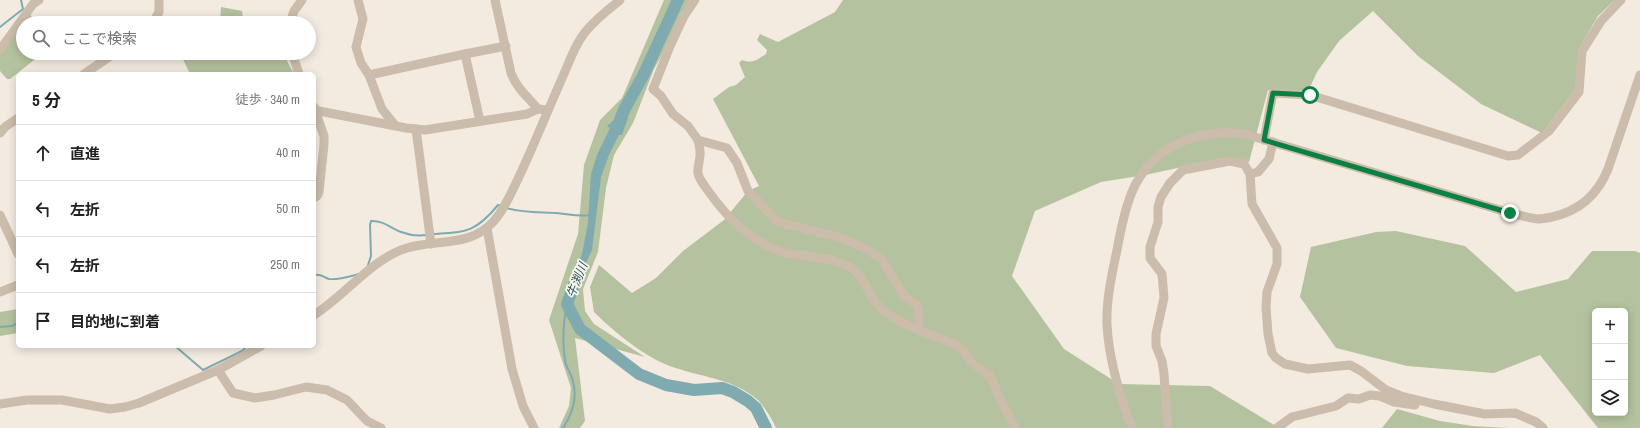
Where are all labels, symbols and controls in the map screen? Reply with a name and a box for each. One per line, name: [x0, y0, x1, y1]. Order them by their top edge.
search box: [16, 16, 316, 60]
icon: search: [30, 27, 52, 49]
text: ここで検索: [62, 28, 137, 49]
route start: [1301, 86, 1319, 104]
text: 5 分: [32, 88, 61, 111]
text: 徒歩 · 340 m: [235, 91, 300, 108]
icon: ahead: [32, 142, 54, 164]
text: 直進: [70, 143, 100, 164]
text: 40 m: [276, 144, 300, 161]
icon: left: [32, 198, 54, 220]
text: 左折: [70, 199, 100, 220]
text: 50 m: [276, 200, 300, 217]
route end: [1501, 204, 1519, 222]
icon: left: [32, 254, 54, 276]
text: 左折: [70, 255, 100, 276]
text: 250 m: [270, 256, 300, 273]
water label: 牛渕川: [563, 258, 592, 300]
map controls: [1592, 308, 1628, 416]
button: +: [1592, 308, 1628, 344]
icon: arrive: [32, 310, 54, 332]
text: 目的地に到着: [70, 311, 160, 332]
button: −: [1592, 344, 1628, 380]
button: layers: [1592, 380, 1628, 416]

